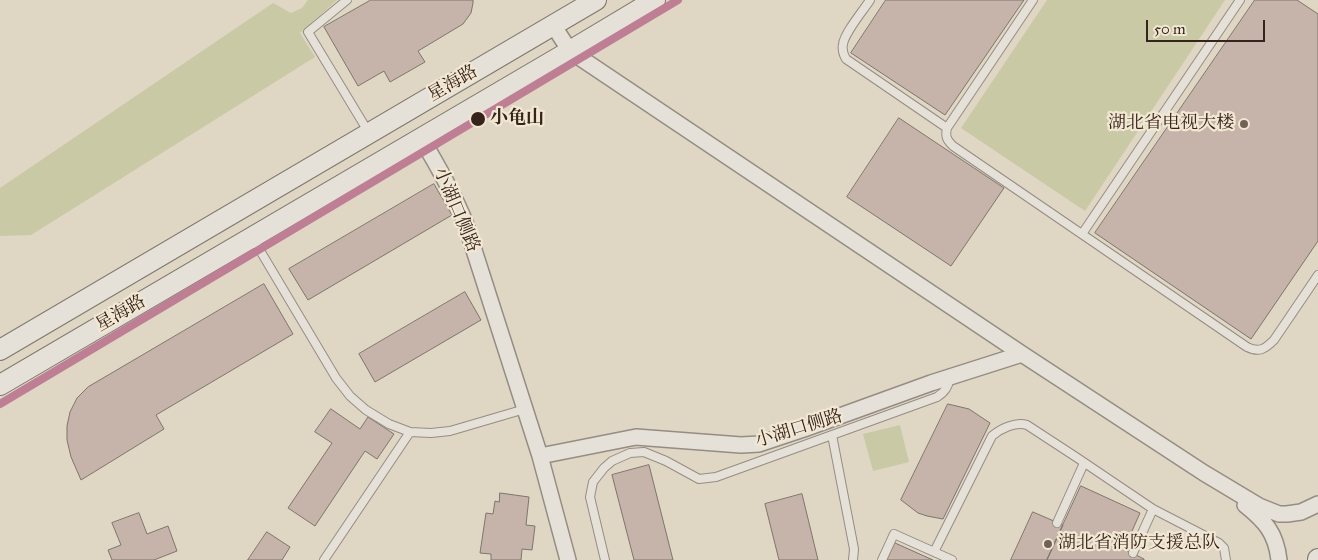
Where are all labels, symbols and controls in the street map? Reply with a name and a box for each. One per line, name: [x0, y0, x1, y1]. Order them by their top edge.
scale bar: [1148, 10, 1267, 42]
text: 50 m: [1154, 20, 1186, 38]
street label: 星海路: [424, 61, 482, 107]
place label: 小龟山: [490, 108, 544, 130]
marker: 小龟山: [469, 110, 487, 128]
place label: 湖北省电视大楼: [1108, 113, 1234, 135]
marker: 湖北省电视大楼: [1238, 118, 1250, 130]
street label: 小湖口侧路: [428, 164, 484, 256]
street label: 星海路: [92, 291, 150, 337]
street label: 小湖口侧路: [753, 406, 845, 452]
place label: 湖北省消防支援总队: [1058, 533, 1220, 555]
marker: 湖北省消防支援总队: [1042, 538, 1054, 550]

